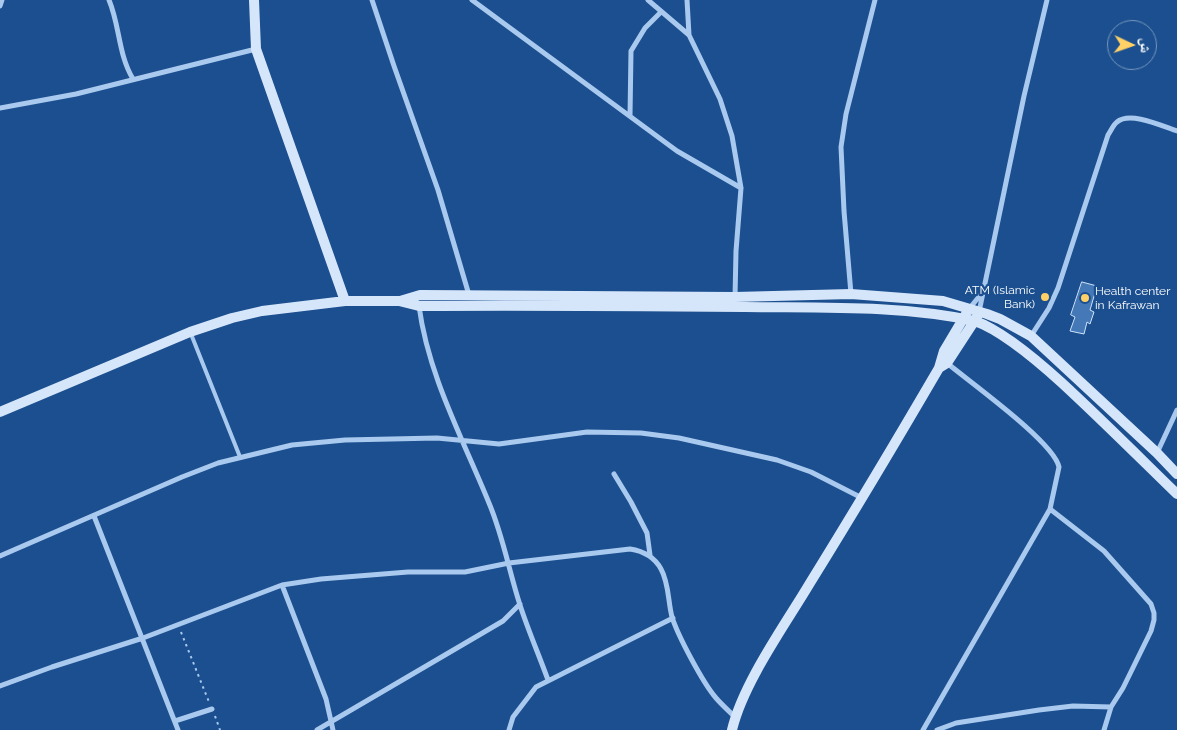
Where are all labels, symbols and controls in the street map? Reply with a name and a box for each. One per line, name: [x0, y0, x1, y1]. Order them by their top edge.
north arrow: [1107, 20, 1157, 70]
text: ش: [1138, 38, 1154, 54]
place label: ATM (Islamic Bank): [965, 283, 1035, 311]
place label: Health center in Kafrawan: [1095, 284, 1170, 312]
marker: ATM (Islamic Bank): [1039, 291, 1051, 303]
marker: Health center in Kafrawan: [1079, 292, 1091, 304]

